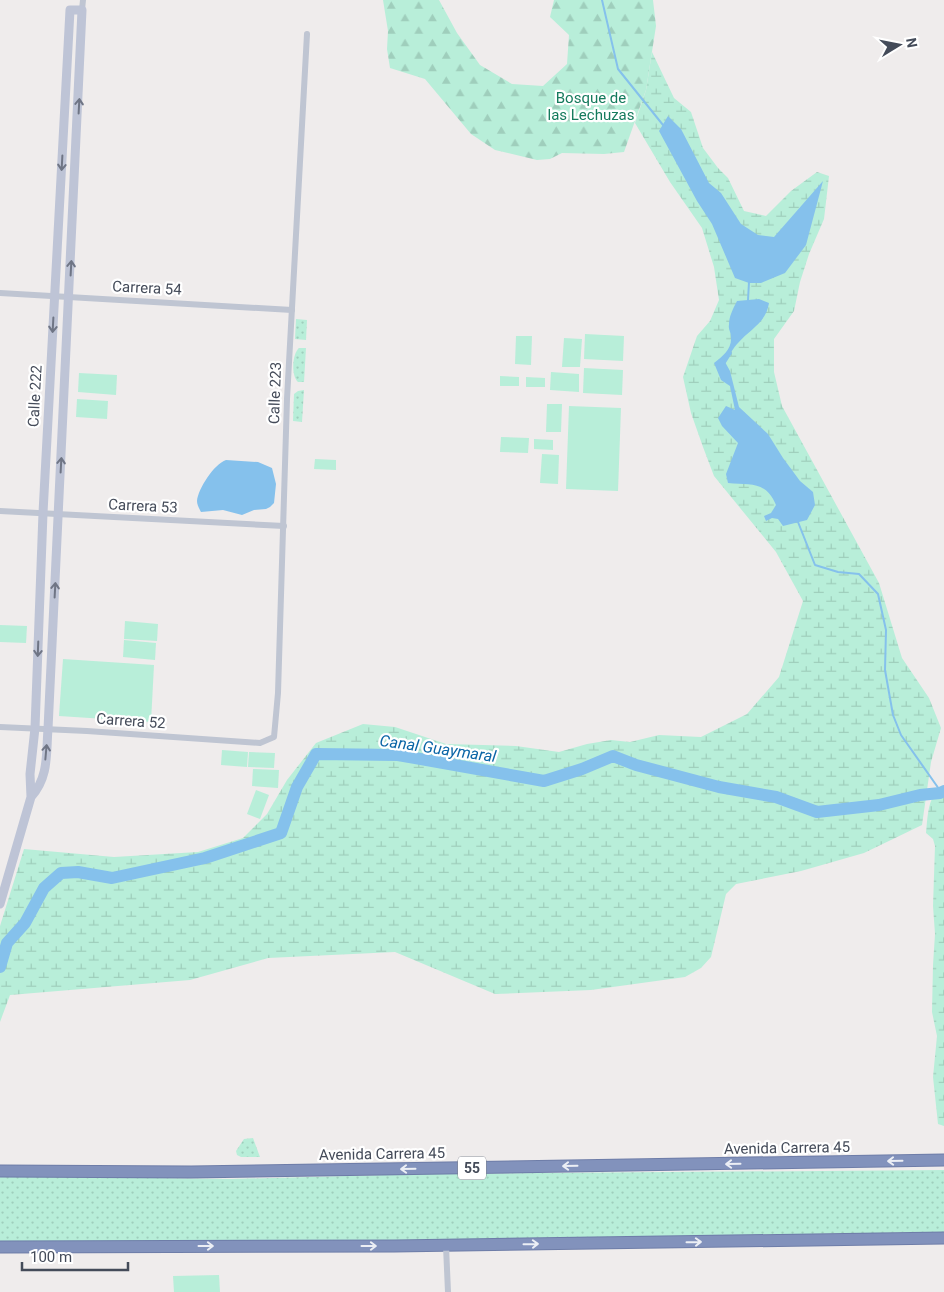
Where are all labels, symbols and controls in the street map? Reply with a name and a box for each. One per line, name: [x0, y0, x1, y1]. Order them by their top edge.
north arrow: [874, 20, 924, 70]
text: N: [903, 36, 921, 49]
park label: Bosque de las Lechuzas: [547, 89, 635, 124]
one-way arrow: [74, 98, 83, 114]
one-way arrow: [57, 155, 67, 171]
one-way arrow: [67, 260, 76, 276]
street label: Carrera 54: [112, 277, 183, 299]
one-way arrow: [48, 317, 57, 333]
street label: Calle 223: [265, 362, 285, 424]
street label: Calle 222: [24, 364, 46, 428]
one-way arrow: [57, 457, 66, 473]
street label: Carrera 53: [108, 495, 178, 517]
one-way arrow: [51, 582, 60, 598]
one-way arrow: [33, 641, 43, 657]
street label: Carrera 52: [96, 710, 166, 732]
water label: Canal Guaymaral: [379, 731, 498, 766]
one-way arrow: [42, 745, 51, 761]
street label: Avenida Carrera 45: [724, 1138, 850, 1158]
street label: Avenida Carrera 45: [319, 1144, 445, 1164]
road number: 55: [458, 1156, 486, 1180]
one-way arrow: [888, 1156, 904, 1166]
one-way arrow: [725, 1159, 742, 1169]
one-way arrow: [563, 1162, 579, 1171]
one-way arrow: [400, 1164, 416, 1174]
one-way arrow: [685, 1237, 701, 1247]
scale bar: [22, 1240, 129, 1272]
one-way arrow: [523, 1240, 539, 1249]
one-way arrow: [198, 1241, 214, 1251]
one-way arrow: [360, 1241, 376, 1251]
text: 100 m: [30, 1248, 72, 1266]

